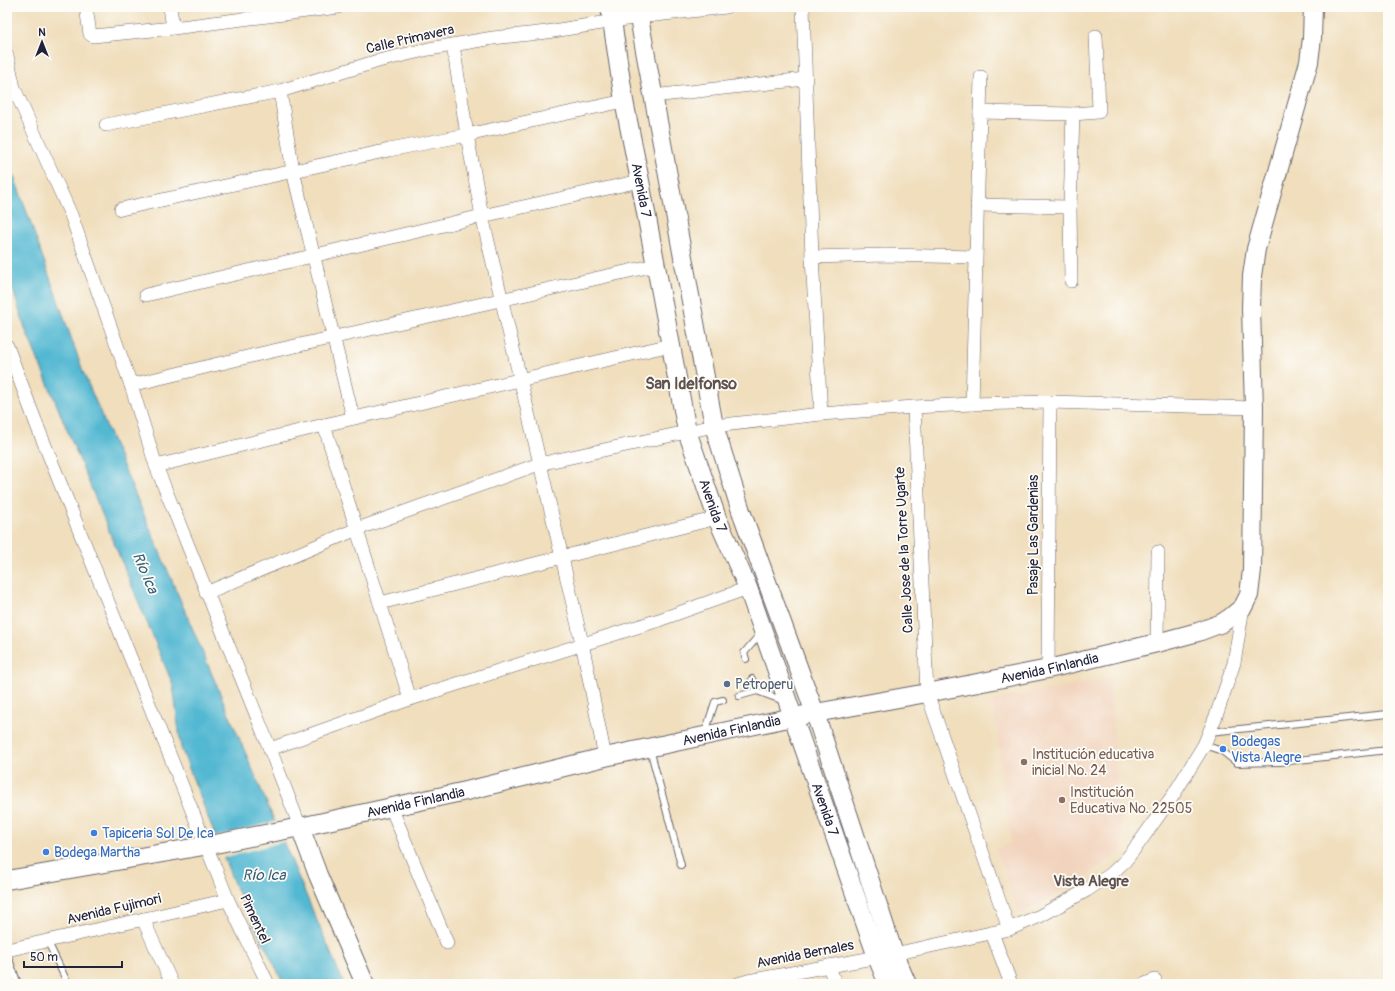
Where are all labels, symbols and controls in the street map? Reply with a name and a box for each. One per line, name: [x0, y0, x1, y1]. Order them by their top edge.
street label: Calle Primavera: [364, 21, 456, 57]
north arrow: [22, 22, 62, 62]
text: N: [38, 26, 46, 39]
street label: Avenida 7: [628, 161, 655, 220]
district label: San Idelfonso: [645, 374, 737, 394]
street label: Calle Jose de la Torre Ugarte: [891, 466, 917, 634]
street label: Pasaje Las Gardenias: [1025, 474, 1042, 595]
street label: Avenida 7: [696, 477, 731, 535]
water label: Río Ica: [128, 550, 163, 597]
street label: Avenida Finlandia: [999, 649, 1100, 687]
place label: Petroperu: [735, 676, 793, 693]
marker: Petroperu: [722, 679, 732, 689]
street label: Avenida Finlandia: [681, 711, 782, 749]
place label: Bodegas Vista Alegre: [1231, 733, 1301, 766]
marker: Bodegas Vista Alegre: [1218, 744, 1228, 754]
place label: Institución educativa inicial No. 24: [1032, 746, 1154, 779]
marker: Institución educativa inicial No. 24: [1019, 757, 1029, 767]
street label: Avenida 7: [808, 780, 843, 839]
street label: Avenida Finlandia: [365, 783, 466, 821]
place label: Institución Educativa No. 22505: [1070, 784, 1192, 817]
marker: Institución Educativa No. 22505: [1057, 795, 1067, 805]
place label: Tapiceria Sol De Ica: [102, 825, 214, 842]
marker: Tapiceria Sol De Ica: [89, 828, 99, 838]
place label: Bodega Martha: [54, 844, 140, 861]
marker: Bodega Martha: [41, 847, 51, 857]
water label: Río Ica: [243, 866, 286, 885]
district label: Vista Alegre: [1053, 872, 1129, 891]
street label: Avenida Fujimori: [65, 890, 163, 928]
street label: Pimentel: [236, 892, 274, 946]
street label: Avenida Bernales: [755, 936, 856, 972]
scale bar: [24, 943, 122, 969]
text: 50 m: [30, 950, 58, 965]

